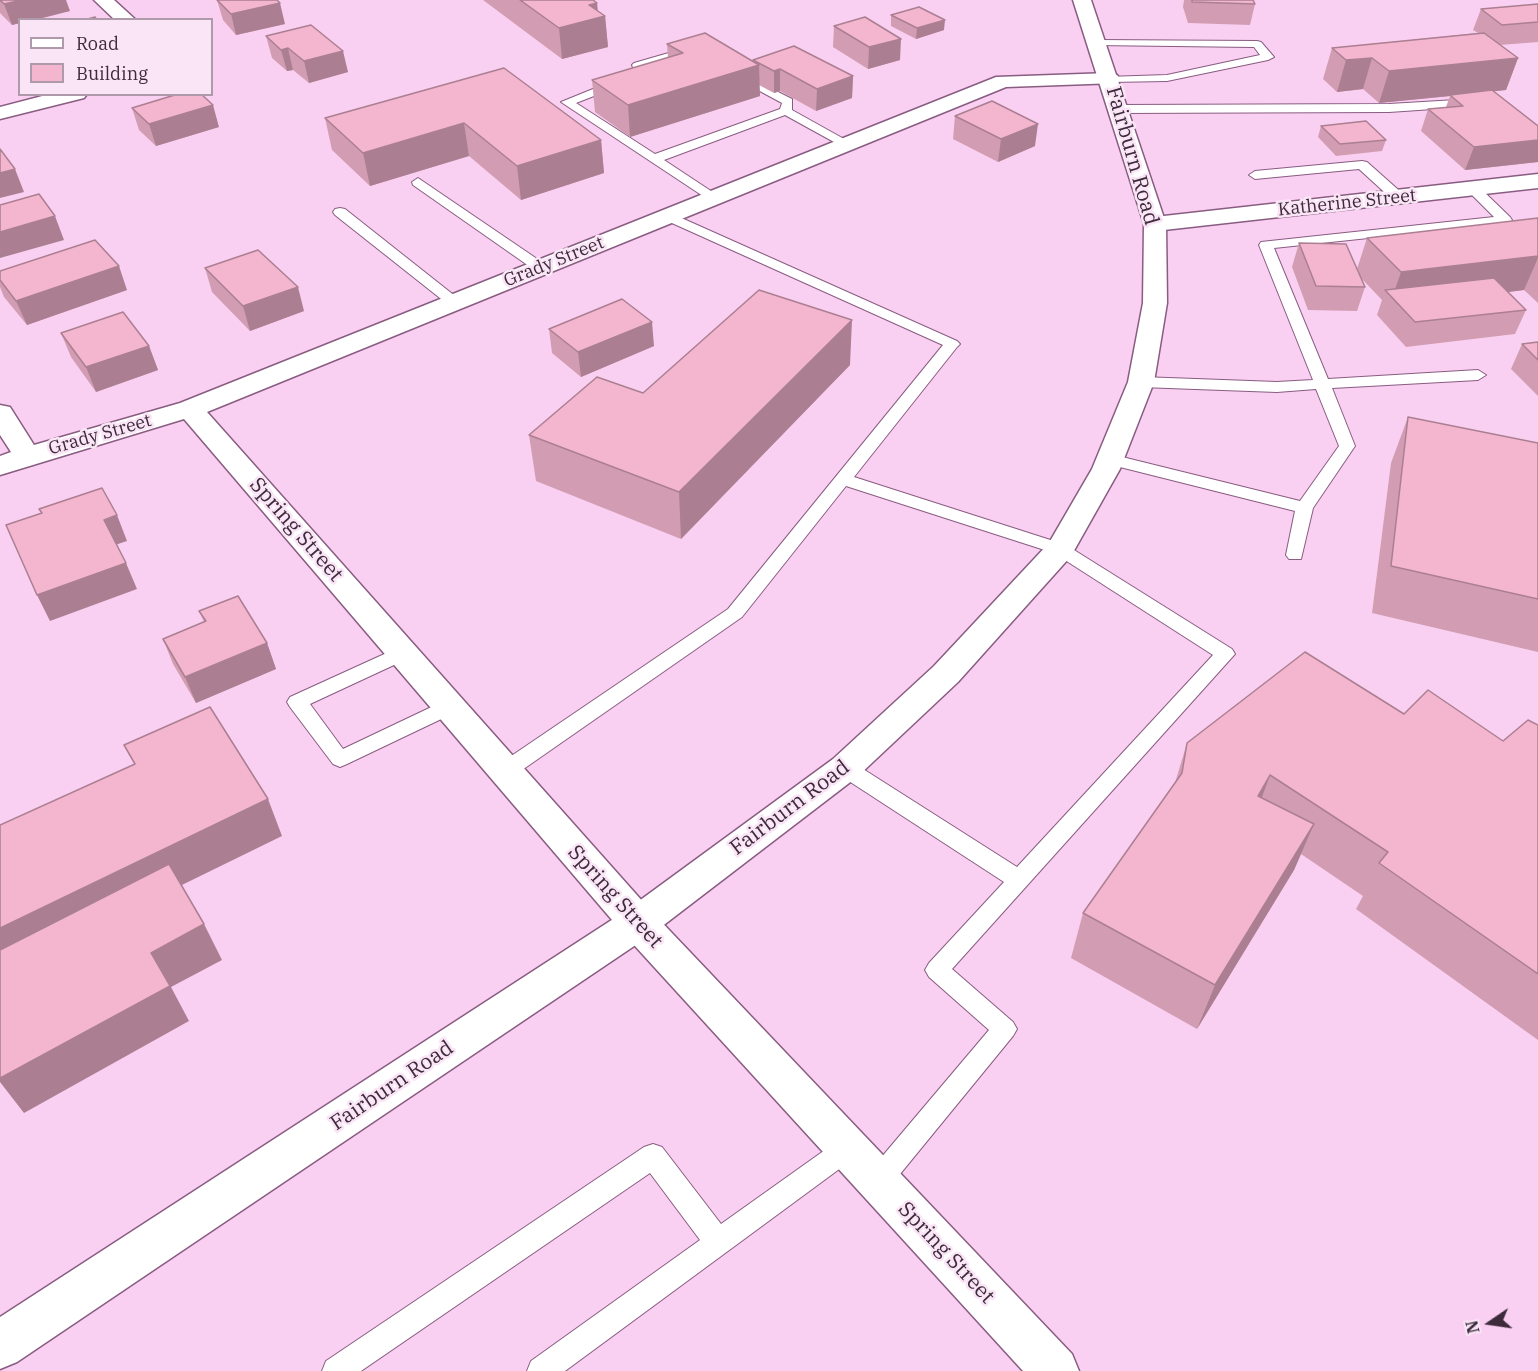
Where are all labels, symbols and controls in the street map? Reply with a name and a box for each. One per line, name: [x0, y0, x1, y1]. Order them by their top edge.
legend: [18, 18, 213, 96]
text: Road: [76, 32, 119, 55]
text: Building: [76, 62, 148, 85]
street label: Fairburn Road: [1100, 84, 1164, 228]
street label: Katherine Street: [1277, 185, 1417, 221]
street label: Grady Street: [501, 232, 607, 292]
street label: Grady Street: [46, 410, 154, 460]
street label: Spring Street: [244, 473, 348, 587]
street label: Fairburn Road: [725, 755, 855, 861]
street label: Spring Street: [562, 840, 668, 954]
street label: Fairburn Road: [326, 1036, 458, 1136]
street label: Spring Street: [893, 1197, 999, 1309]
north arrow: [1460, 1293, 1520, 1353]
text: N: [1461, 1319, 1484, 1335]

